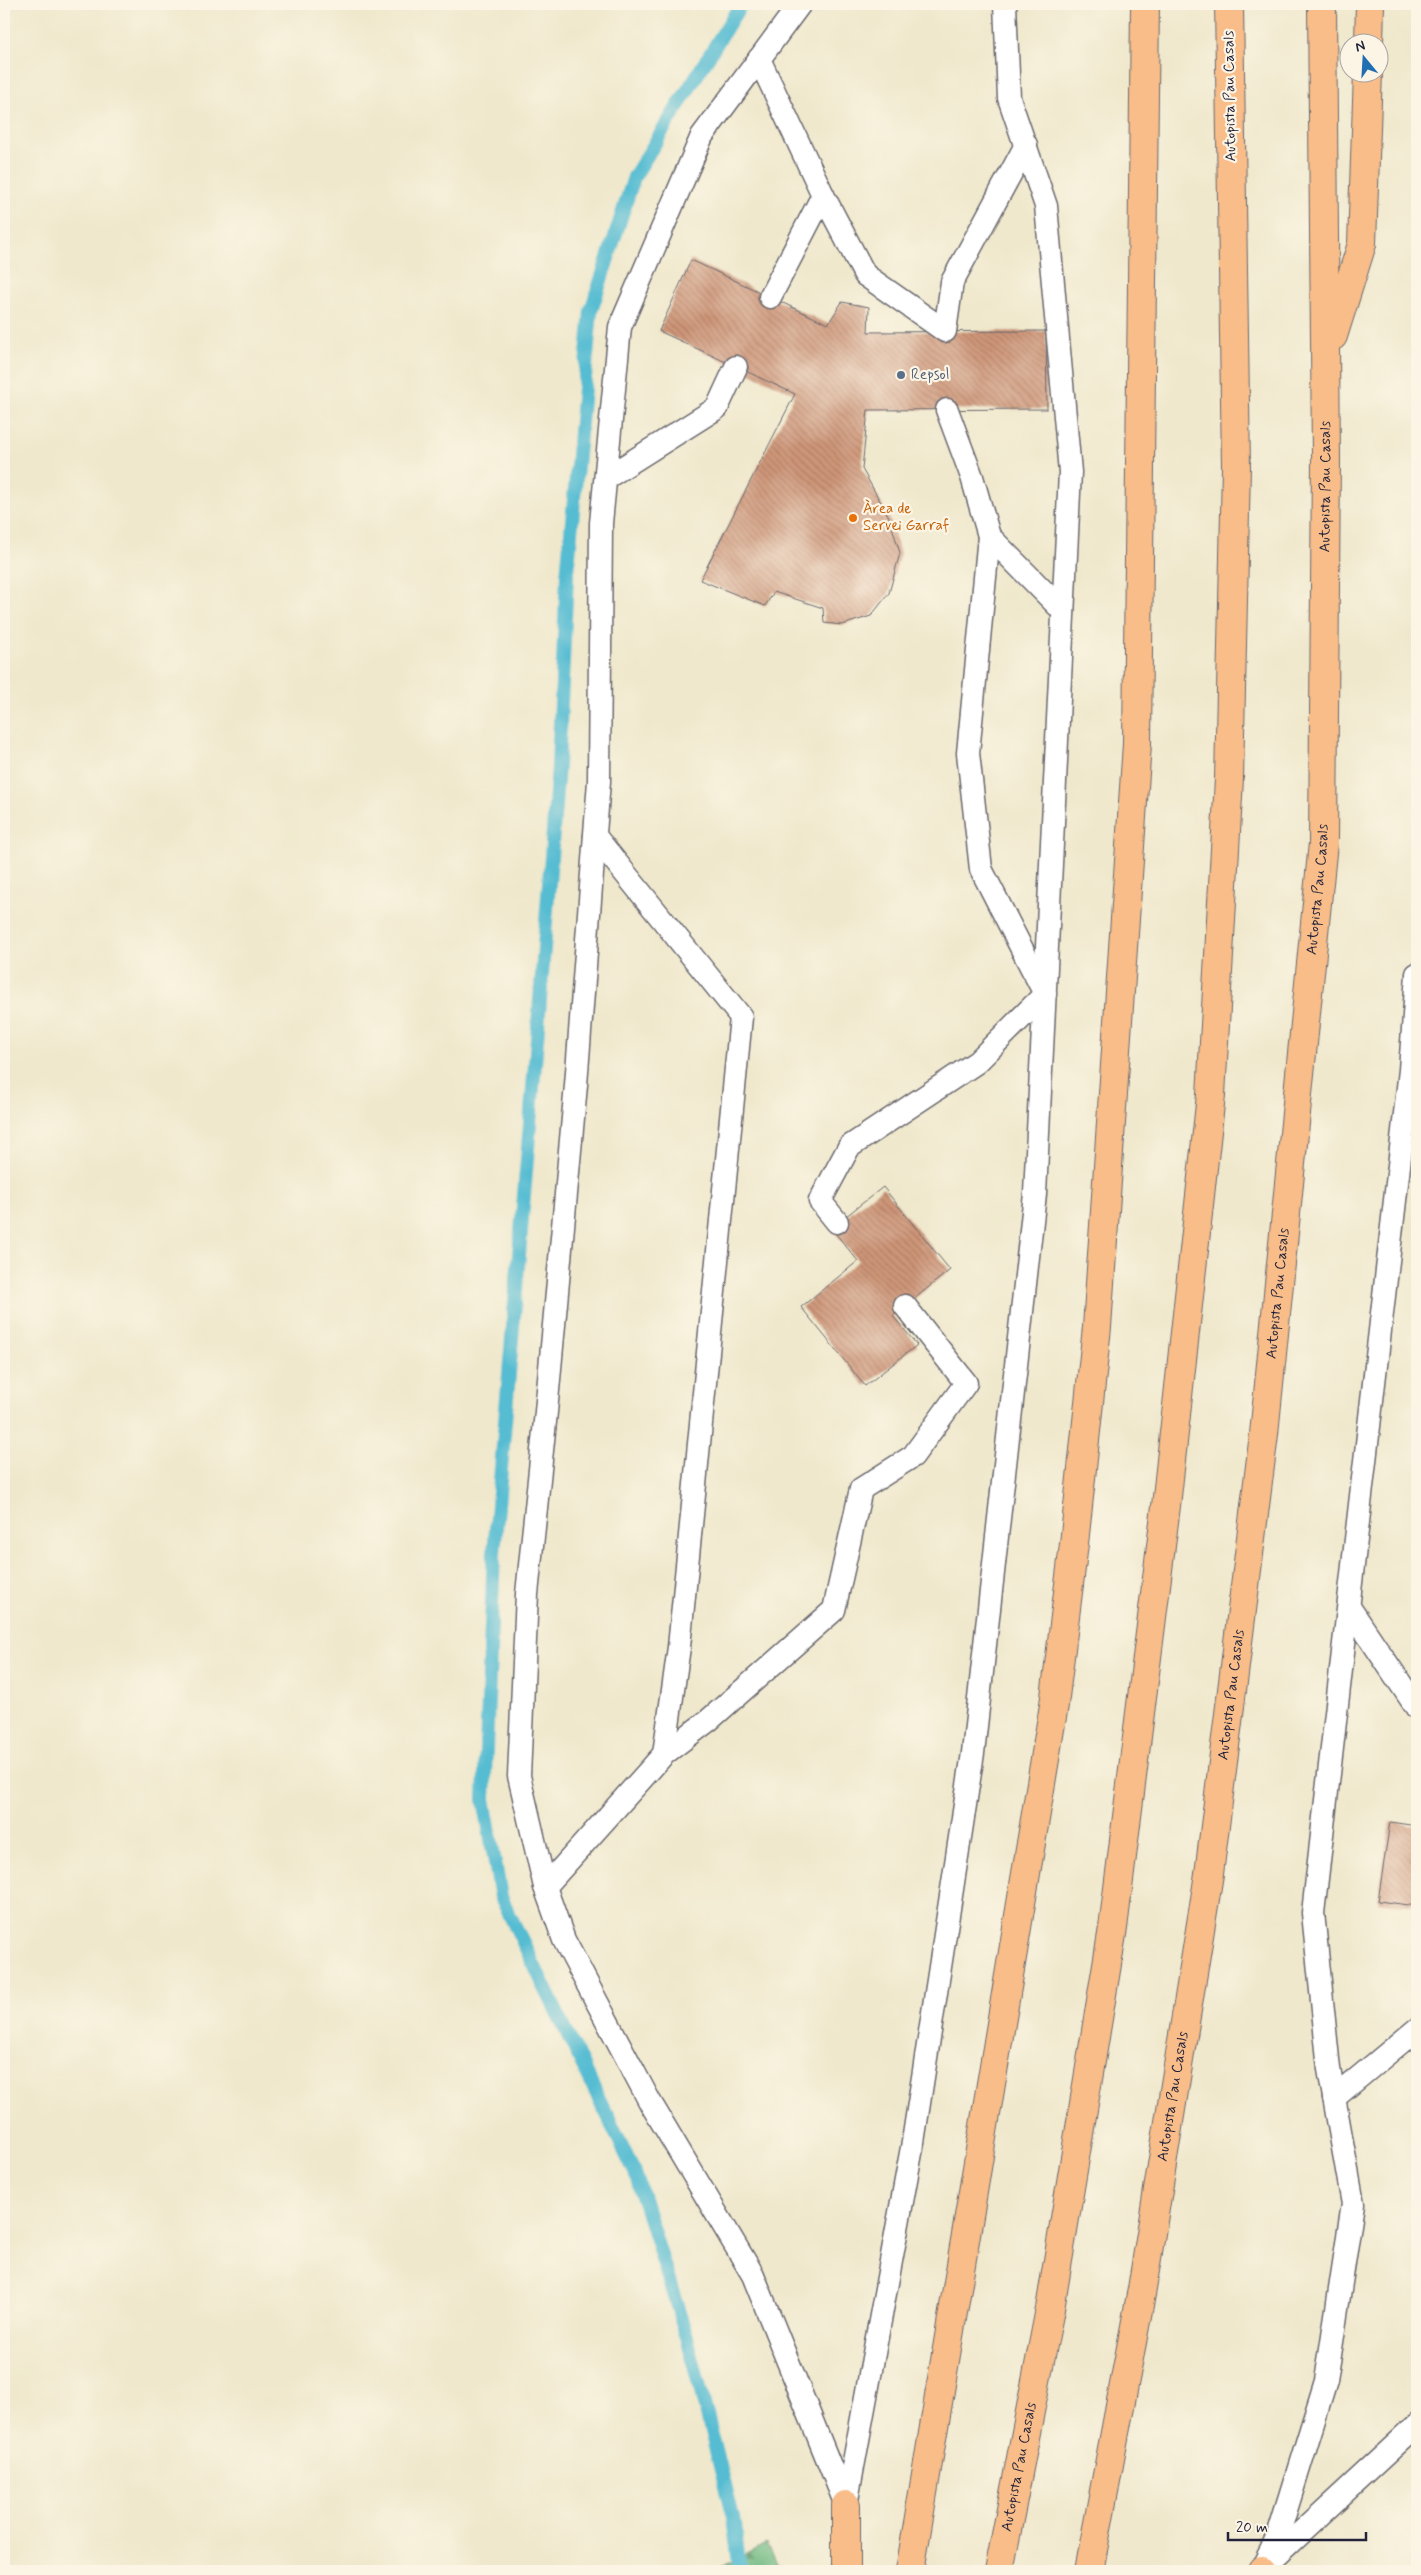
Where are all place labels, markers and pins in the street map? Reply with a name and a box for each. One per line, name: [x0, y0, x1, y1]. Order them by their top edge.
place label: Repsol: [911, 365, 949, 385]
marker: Repsol: [895, 369, 907, 381]
place label: Àrea de Servei Garraf: [863, 499, 949, 536]
marker: Àrea de Servei Garraf: [847, 512, 859, 524]

